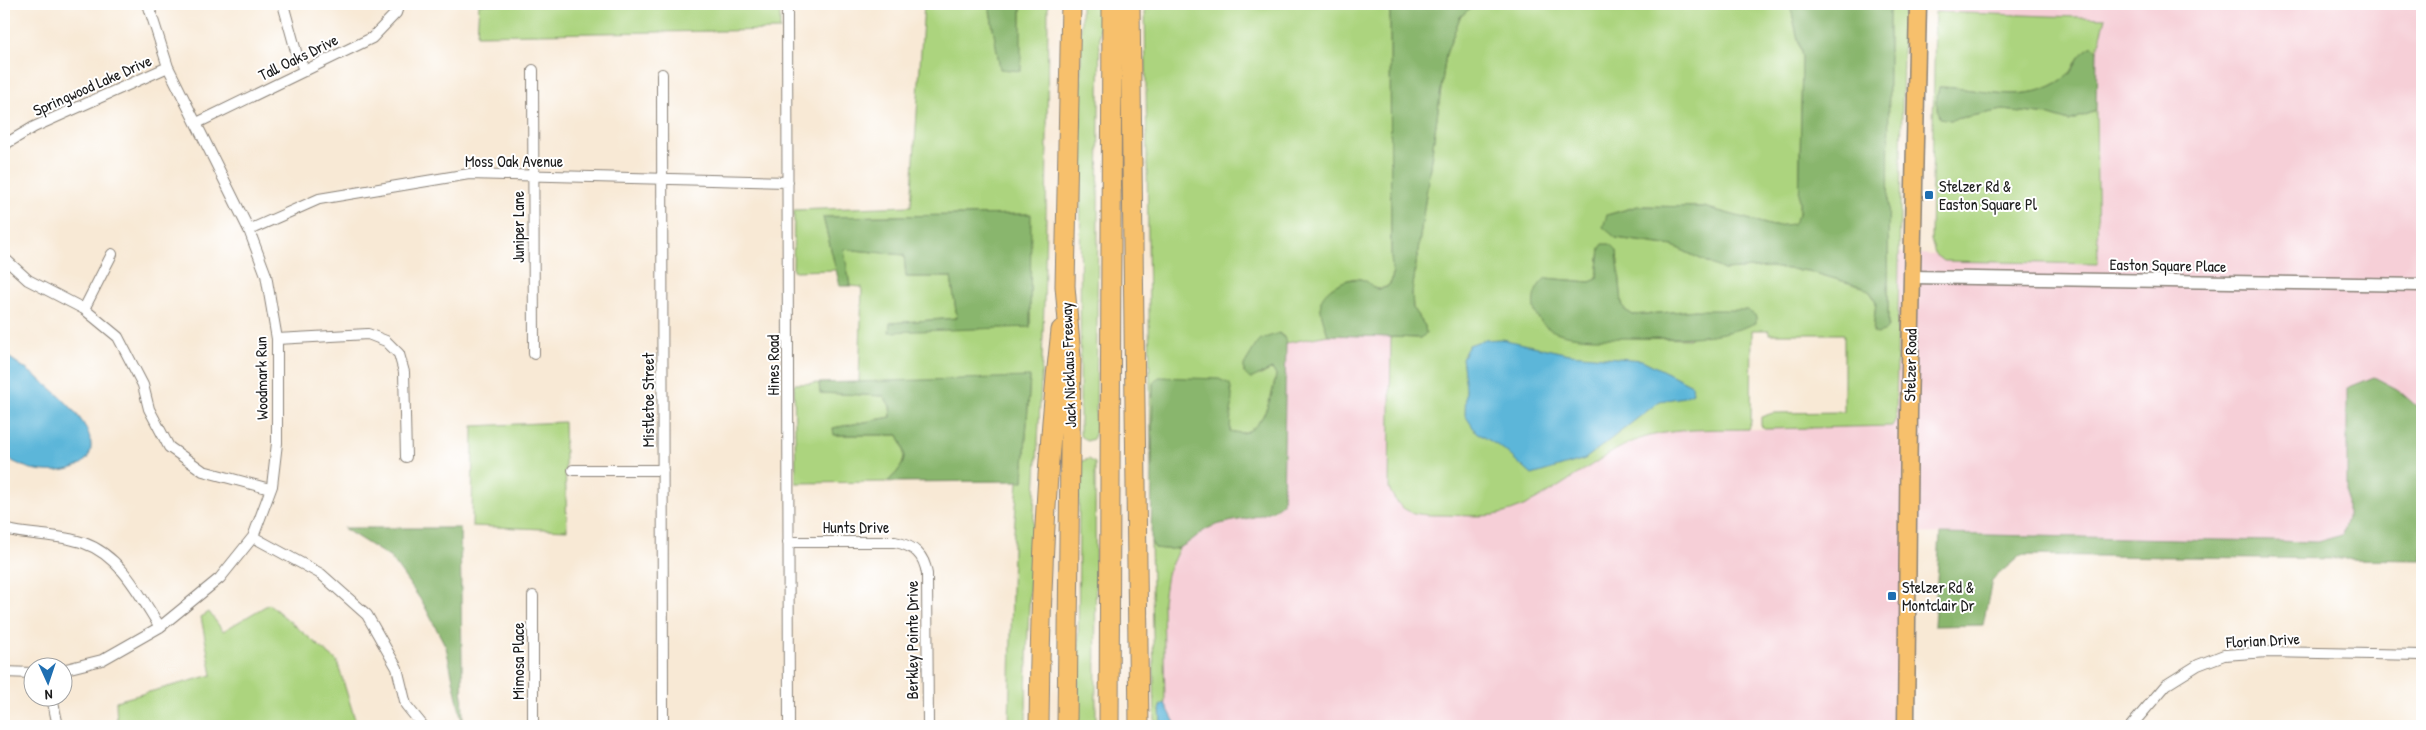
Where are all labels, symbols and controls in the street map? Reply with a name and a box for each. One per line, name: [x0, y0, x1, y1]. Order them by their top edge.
street label: Tall Oaks Drive: [254, 28, 342, 86]
street label: Springwood Lake Drive: [29, 49, 155, 121]
street label: Moss Oak Avenue: [465, 150, 564, 172]
place label: Stelzer Rd & Easton Square Pl: [1939, 175, 2038, 215]
marker: Stelzer Rd & Easton Square Pl: [1923, 189, 1935, 201]
street label: Juniper Lane: [507, 190, 529, 263]
street label: Easton Square Place: [2109, 253, 2227, 277]
street label: Jack Nicklaus Freeway: [1055, 302, 1081, 428]
street label: Stelzer Road: [1898, 328, 1922, 402]
street label: Hines Road: [762, 335, 784, 395]
street label: Woodmark Run: [249, 336, 273, 420]
street label: Mistletoe Street: [637, 352, 659, 447]
street label: Hunts Drive: [823, 516, 890, 538]
place label: Stelzer Rd & Montclair Dr: [1902, 576, 1975, 616]
street label: Berkley Pointe Drive: [901, 580, 923, 699]
marker: Stelzer Rd & Montclair Dr: [1886, 590, 1898, 602]
street label: Mimosa Place: [507, 622, 529, 700]
street label: Florian Drive: [2225, 627, 2301, 653]
north arrow: [22, 658, 72, 708]
text: N: [44, 686, 53, 705]

